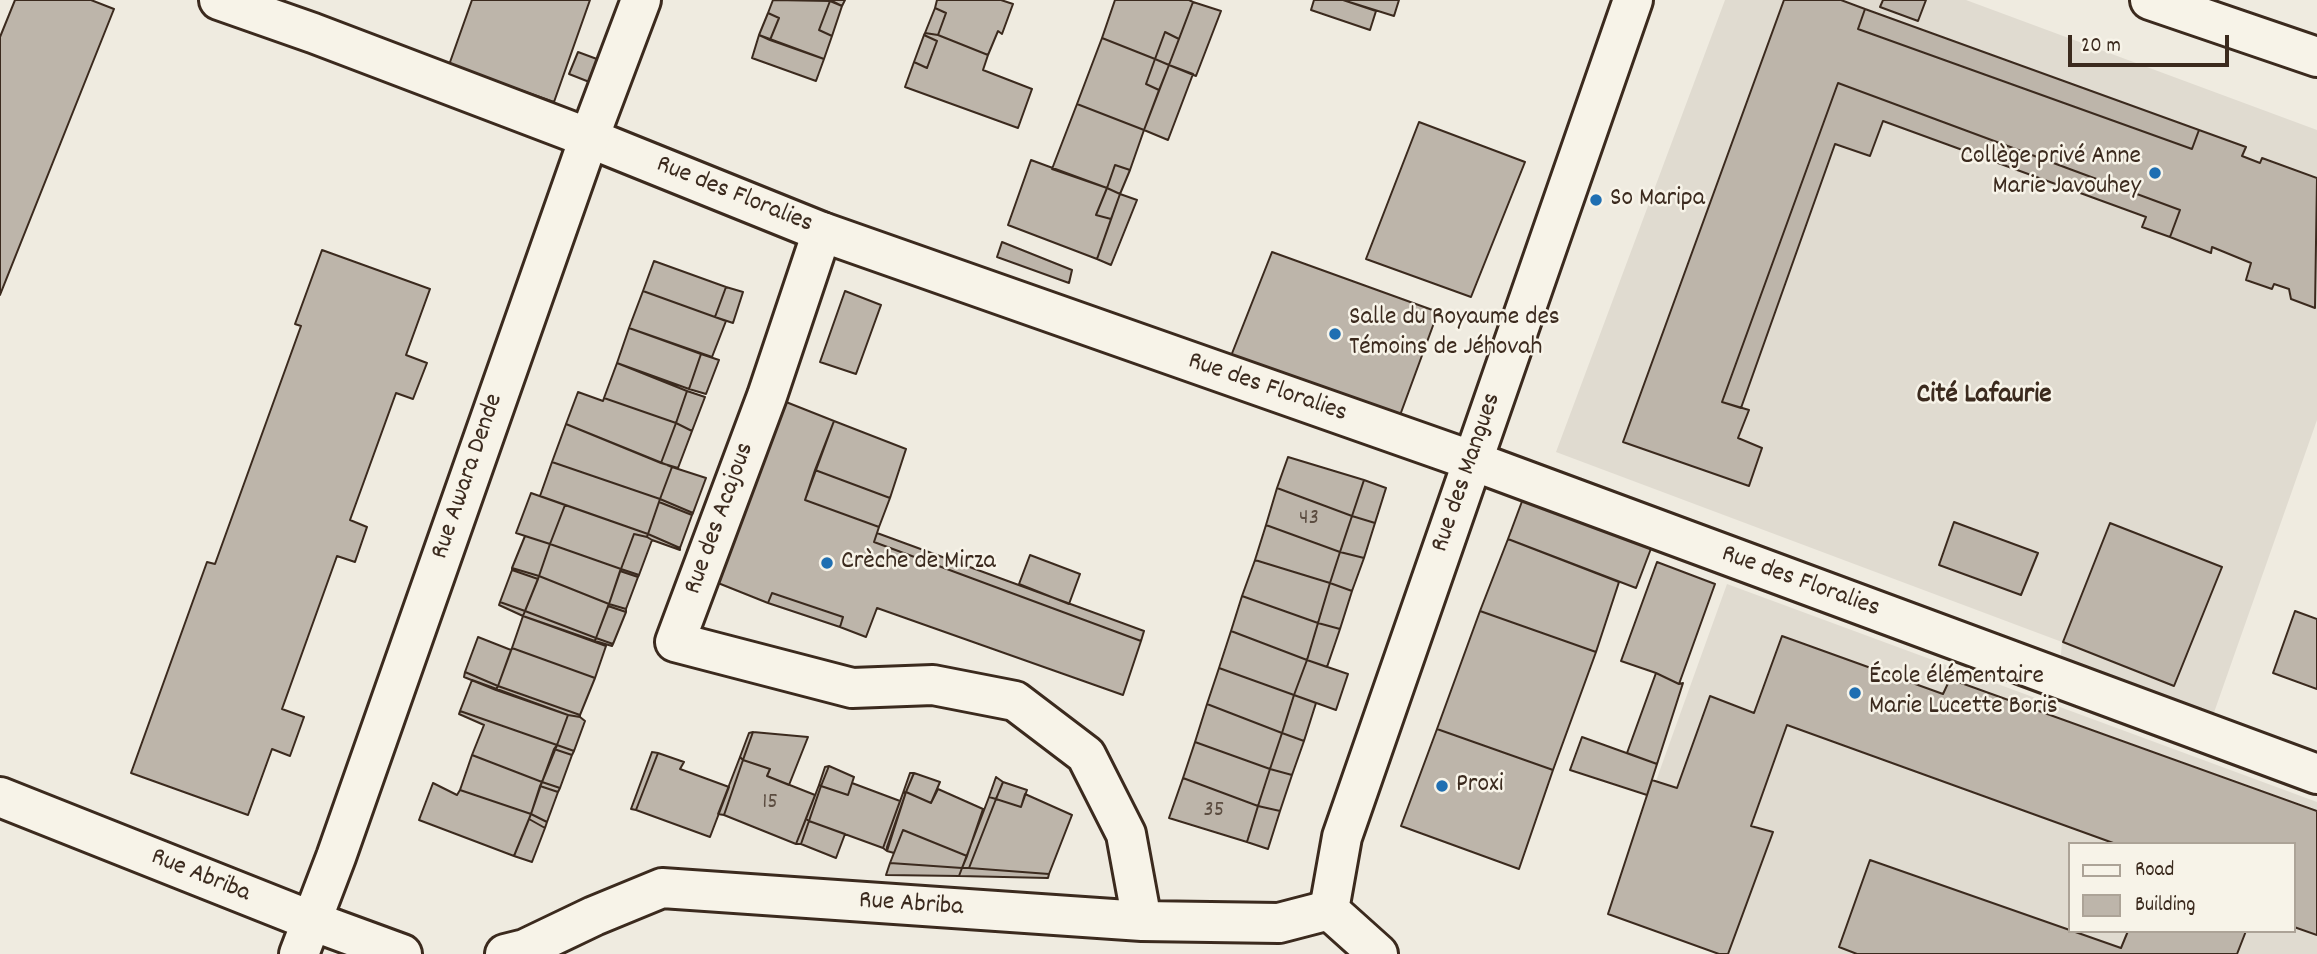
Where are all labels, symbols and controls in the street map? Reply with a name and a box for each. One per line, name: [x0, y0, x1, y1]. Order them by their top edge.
scale bar: [2072, 21, 2233, 65]
text: 20 m: [2081, 32, 2121, 62]
place label: Collège privé Anne Marie Javouhey: [1960, 142, 2141, 204]
street label: Rue des Floralies: [651, 150, 817, 242]
marker: Collège privé Anne Marie Javouhey: [2147, 165, 2163, 181]
place label: So Maripa: [1610, 184, 1705, 216]
marker: So Maripa: [1588, 192, 1604, 208]
place label: Salle du Royaume des Témoins de Jéhovah: [1349, 303, 1560, 364]
marker: Salle du Royaume des Témoins de Jéhovah: [1327, 326, 1343, 342]
street label: Rue des Floralies: [1183, 347, 1351, 431]
district label: Cité Lafaurie: [1916, 380, 2052, 414]
street label: Rue des Mangues: [1426, 389, 1510, 557]
street label: Rue Awara Dende: [426, 390, 512, 564]
street label: Rue des Acajous: [679, 439, 763, 599]
house number: 43: [1299, 506, 1319, 534]
street label: Rue des Floralies: [1717, 540, 1883, 626]
place label: Crèche de Mirza: [841, 547, 996, 579]
marker: Crèche de Mirza: [819, 555, 835, 571]
place label: École élémentaire Marie Lucette Boris: [1869, 662, 2058, 724]
marker: École élémentaire Marie Lucette Boris: [1847, 685, 1863, 701]
place label: Proxi: [1456, 770, 1503, 802]
marker: Proxi: [1434, 778, 1450, 794]
house number: 15: [762, 790, 778, 818]
house number: 35: [1204, 798, 1224, 826]
legend: [2068, 842, 2296, 933]
street label: Rue Abriba: [146, 843, 254, 911]
text: Road: [2135, 856, 2174, 886]
street label: Rue Abriba: [858, 887, 964, 925]
text: Building: [2135, 891, 2195, 921]

